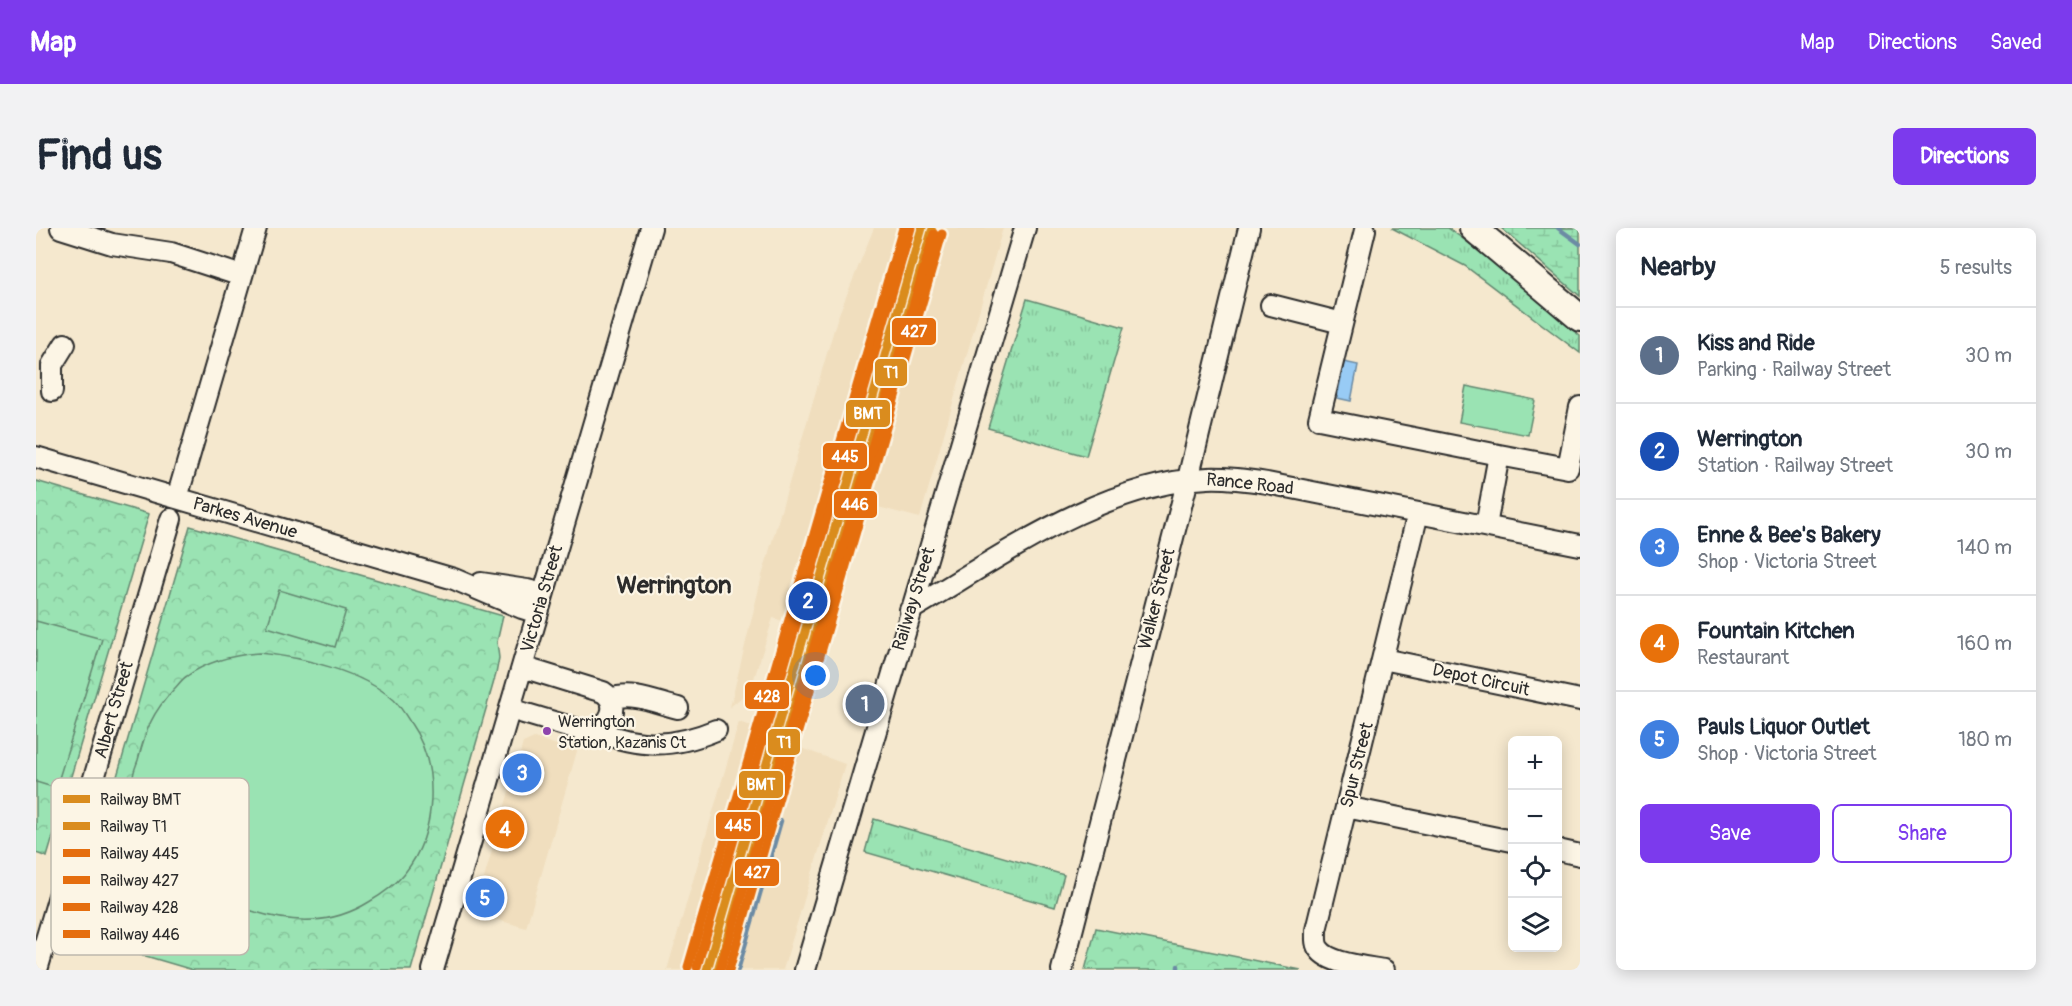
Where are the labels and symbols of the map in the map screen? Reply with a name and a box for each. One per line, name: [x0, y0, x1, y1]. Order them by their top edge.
line badge: 427: [891, 317, 937, 346]
text: 427: [901, 322, 928, 342]
line badge: T1: [874, 358, 908, 387]
text: T1: [882, 363, 899, 383]
line badge: BMT: [845, 399, 891, 428]
text: BMT: [853, 404, 883, 424]
line badge: 445: [822, 442, 868, 470]
text: 445: [831, 447, 859, 467]
street label: Rance Road: [1205, 468, 1295, 500]
line badge: 446: [833, 490, 878, 519]
street label: Parkes Avenue: [190, 492, 300, 544]
text: 446: [841, 495, 869, 515]
street label: Victoria Street: [516, 542, 569, 655]
street label: Railway Street: [887, 544, 941, 654]
street label: Walker Street: [1133, 545, 1181, 652]
district label: Werrington: [616, 571, 732, 600]
pin: 2: [788, 578, 828, 623]
street label: Albert Street: [89, 658, 139, 761]
street label: Depot Circuit: [1430, 658, 1532, 702]
your location: [801, 661, 830, 690]
line badge: 428: [744, 681, 790, 710]
pin: 1: [846, 682, 884, 726]
text: 428: [754, 687, 780, 707]
place label: Werrington Station, Kazanis Ct: [558, 712, 687, 753]
street label: Spur Street: [1335, 719, 1379, 810]
marker: Werrington Station, Kazanis Ct: [541, 725, 553, 737]
line badge: T1: [767, 728, 801, 756]
text: T1: [775, 733, 792, 753]
pin: 3: [502, 750, 542, 796]
line badge: BMT: [738, 770, 784, 799]
text: BMT: [746, 775, 776, 795]
legend: [51, 778, 249, 955]
text: Railway BMT: [100, 790, 181, 810]
pin: 4: [486, 806, 524, 852]
line badge: 445: [715, 811, 761, 840]
text: 445: [724, 816, 752, 836]
text: Railway T1: [100, 817, 167, 837]
text: Railway 445: [100, 844, 179, 864]
line badge: 427: [734, 858, 780, 887]
text: 427: [744, 863, 771, 883]
text: Railway 427: [100, 871, 179, 891]
pin: 5: [466, 876, 504, 920]
text: Railway 428: [100, 898, 178, 918]
text: Railway 446: [100, 925, 180, 945]

